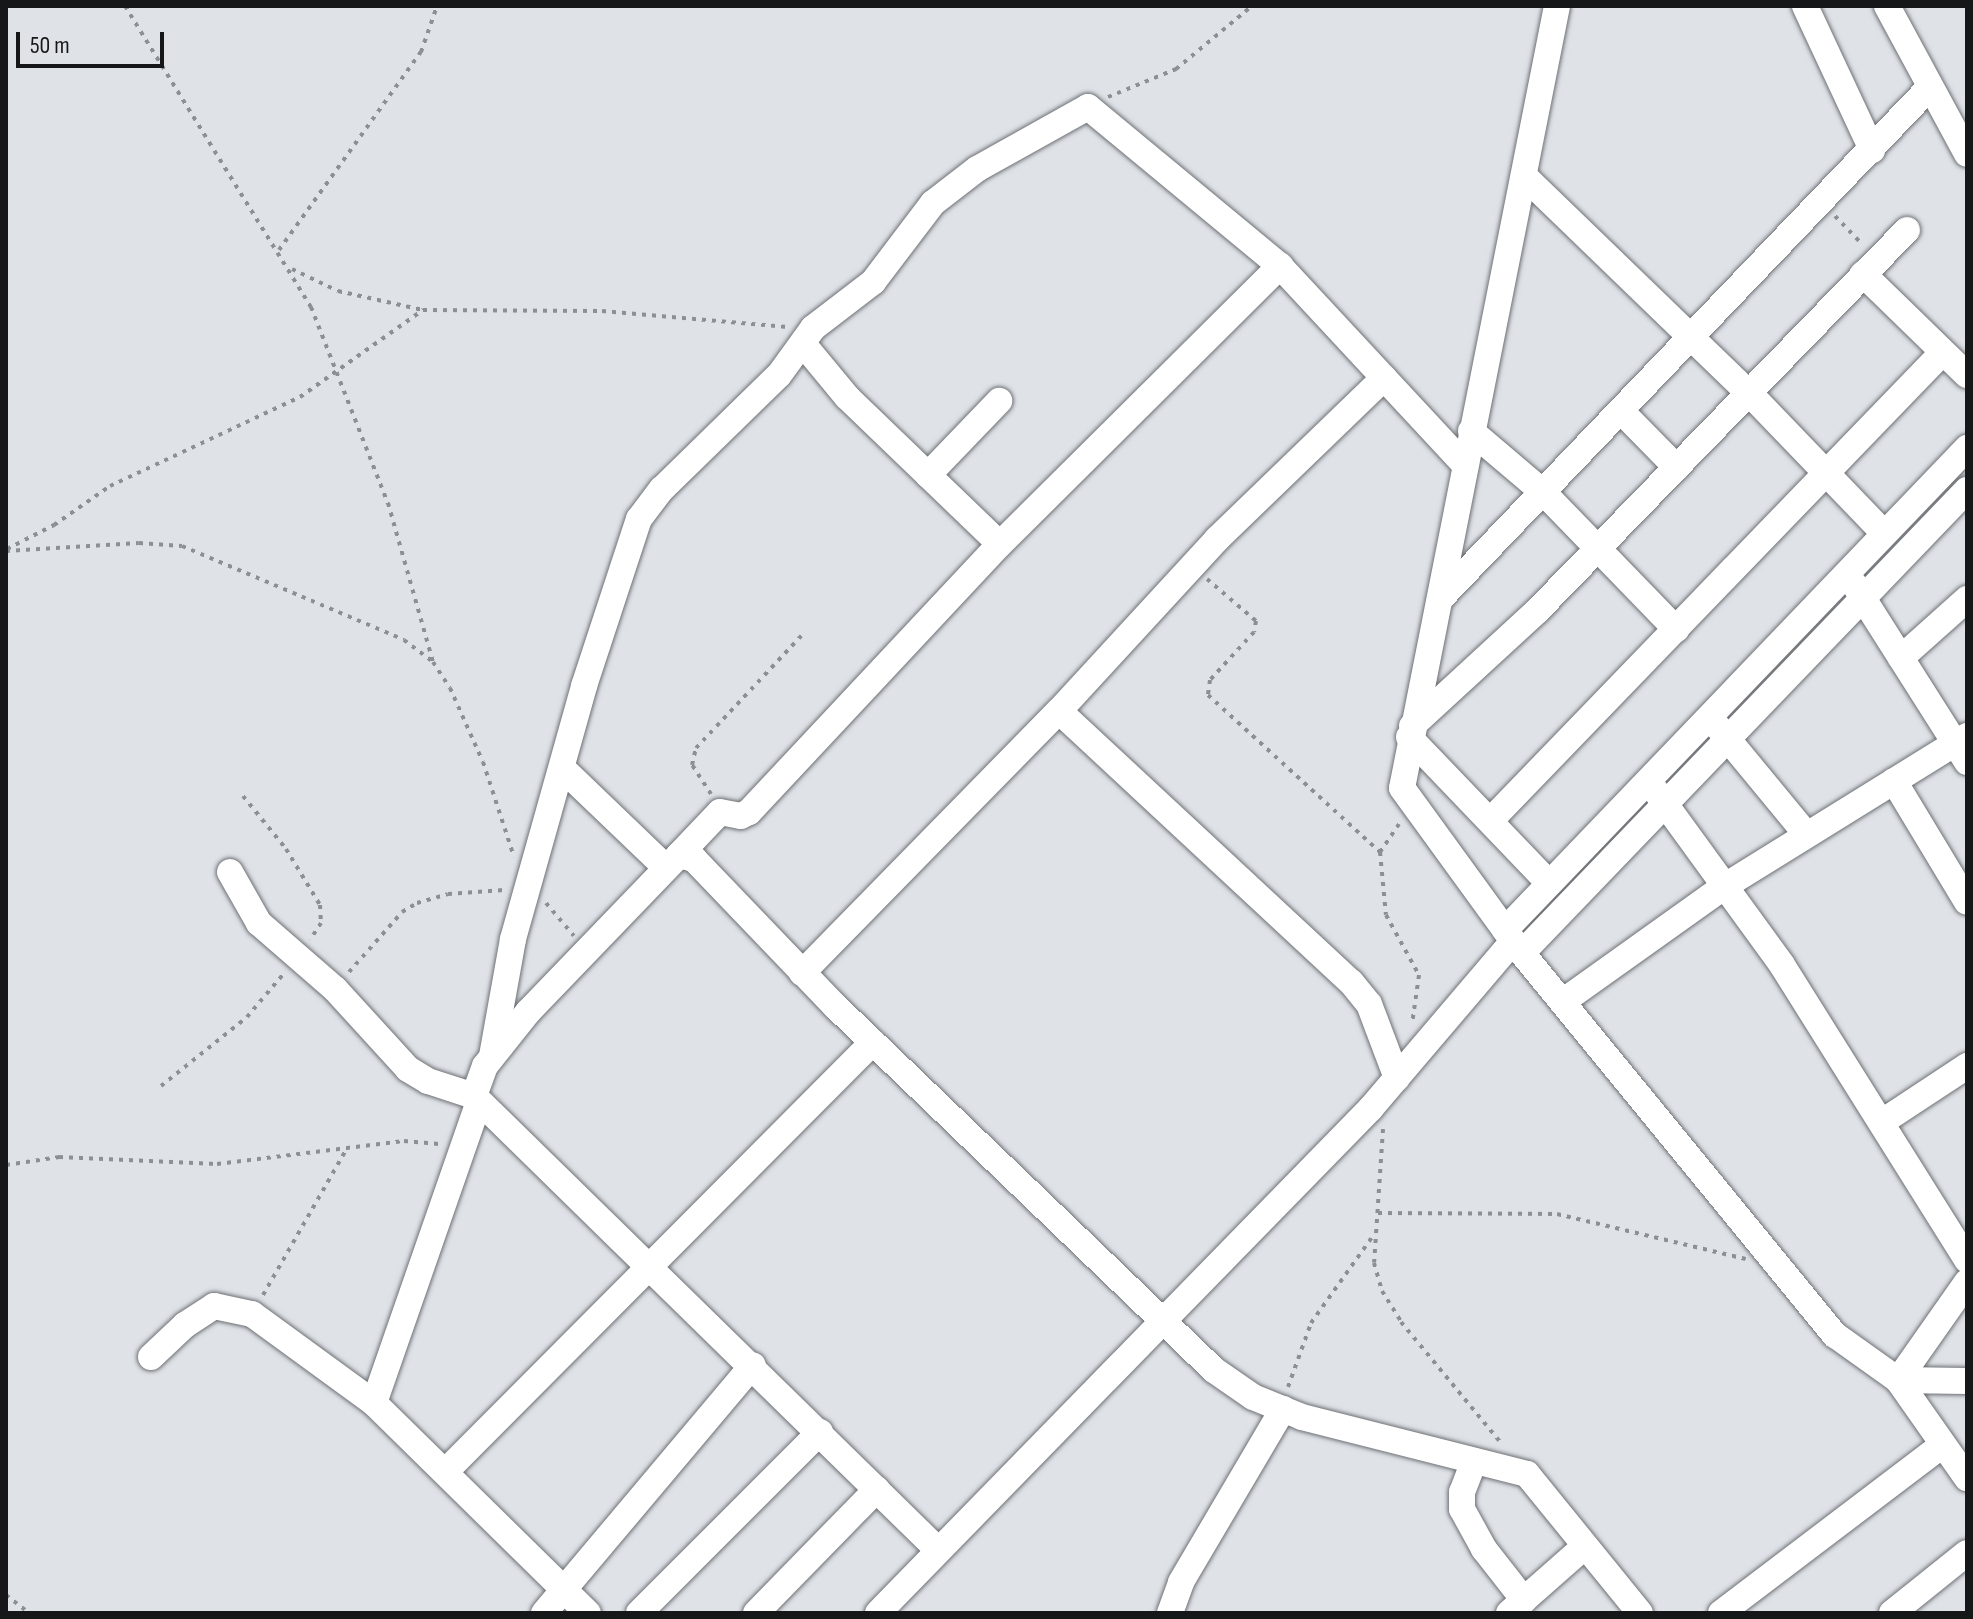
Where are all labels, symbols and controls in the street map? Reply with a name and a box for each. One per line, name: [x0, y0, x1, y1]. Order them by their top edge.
scale bar: [20, 16, 168, 66]
text: 50 m: [30, 31, 70, 60]

